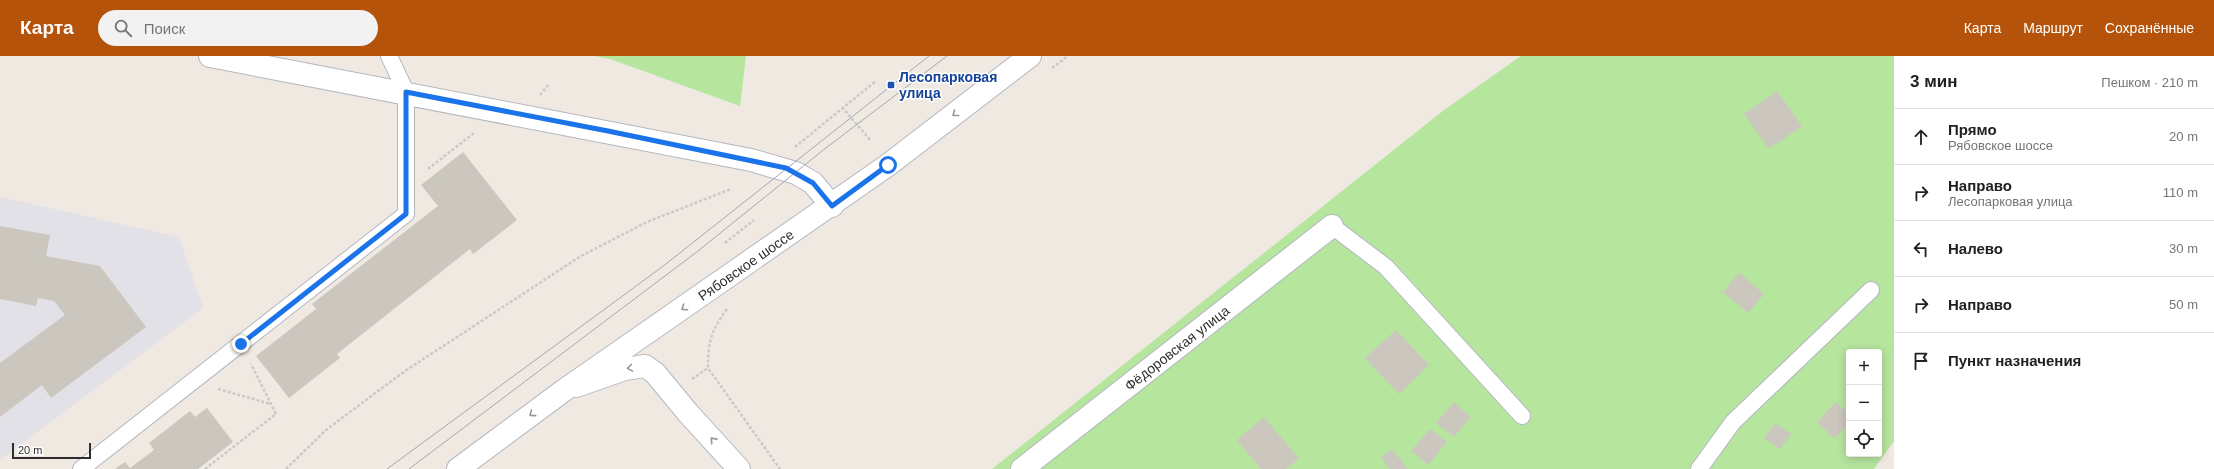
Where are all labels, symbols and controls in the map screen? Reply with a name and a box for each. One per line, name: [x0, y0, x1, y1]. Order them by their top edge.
search box: [98, 10, 378, 46]
text: Карта: [20, 17, 74, 38]
icon: search: [112, 17, 134, 39]
text: Поиск: [144, 20, 185, 37]
text: Карта: [1964, 20, 2001, 36]
text: Маршрут: [2023, 20, 2083, 36]
text: Сохранённые: [2105, 20, 2194, 36]
place label: Лесопарковая улица: [899, 69, 997, 101]
text: 3 мин: [1910, 72, 1957, 91]
text: Пешком · 210 m: [2101, 75, 2198, 90]
marker: Лесопарковая улица: [886, 80, 896, 90]
one-way arrow: [952, 109, 959, 116]
text: Прямо: [1948, 121, 1997, 138]
icon: ahead: [1910, 126, 1932, 148]
text: 20 m: [2169, 129, 2198, 144]
text: Рябовское шоссе: [1948, 138, 2053, 153]
route start: [879, 156, 897, 174]
text: Направо: [1948, 177, 2012, 194]
icon: right: [1910, 182, 1932, 204]
text: 110 m: [2163, 185, 2198, 200]
text: Лесопарковая улица: [1948, 194, 2073, 209]
street label: Рябовское шоссе: [695, 226, 797, 304]
icon: left: [1910, 238, 1932, 260]
text: Налево: [1948, 240, 2003, 257]
text: 30 m: [2169, 241, 2198, 256]
icon: right: [1910, 294, 1932, 316]
text: Направо: [1948, 296, 2012, 313]
text: 50 m: [2169, 297, 2198, 312]
street label: Фёдоровская улица: [1121, 302, 1233, 394]
one-way arrow: [682, 303, 689, 310]
route end: [232, 335, 250, 353]
map controls: [1846, 349, 1882, 457]
button: +: [1846, 349, 1882, 385]
icon: arrive: [1910, 350, 1932, 372]
text: Пункт назначения: [1948, 352, 2081, 369]
one-way arrow: [627, 363, 634, 372]
button: −: [1846, 385, 1882, 421]
one-way arrow: [529, 409, 536, 416]
button: locate: [1846, 421, 1882, 457]
one-way arrow: [710, 437, 718, 445]
scale bar: [12, 441, 91, 460]
text: 20 m: [18, 444, 42, 456]

